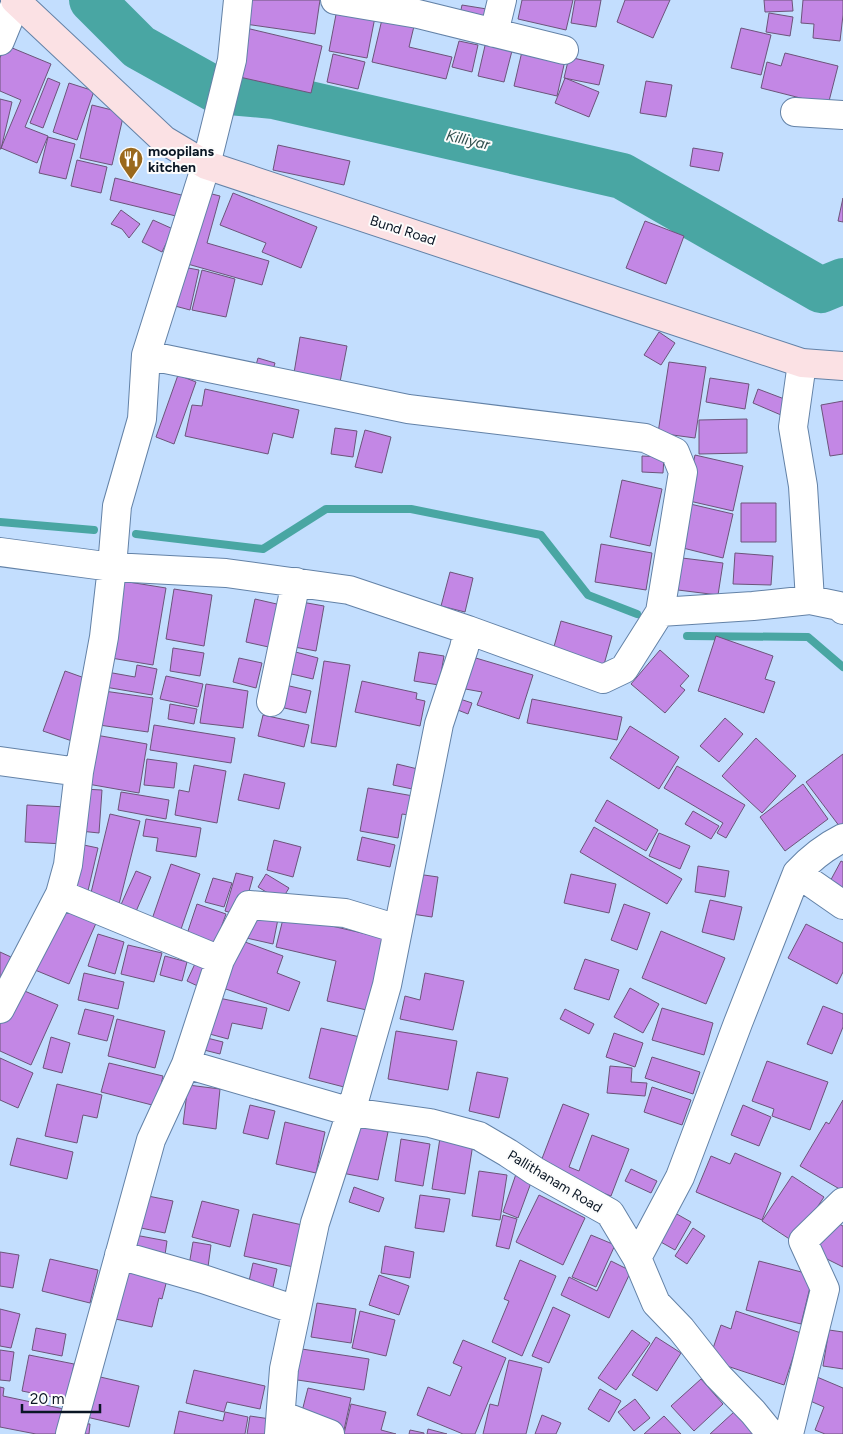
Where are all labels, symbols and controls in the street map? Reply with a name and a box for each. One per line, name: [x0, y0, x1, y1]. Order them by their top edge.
water label: Killiyar: [444, 126, 493, 154]
place label: moopilans kitchen: [148, 143, 214, 176]
restaurant icon: moopilans kitchen: [118, 146, 144, 180]
street label: Bund Road: [368, 212, 438, 249]
street label: Pallithanam Road: [504, 1147, 605, 1216]
scale bar: [22, 1382, 100, 1414]
text: 20 m: [30, 1390, 64, 1408]

